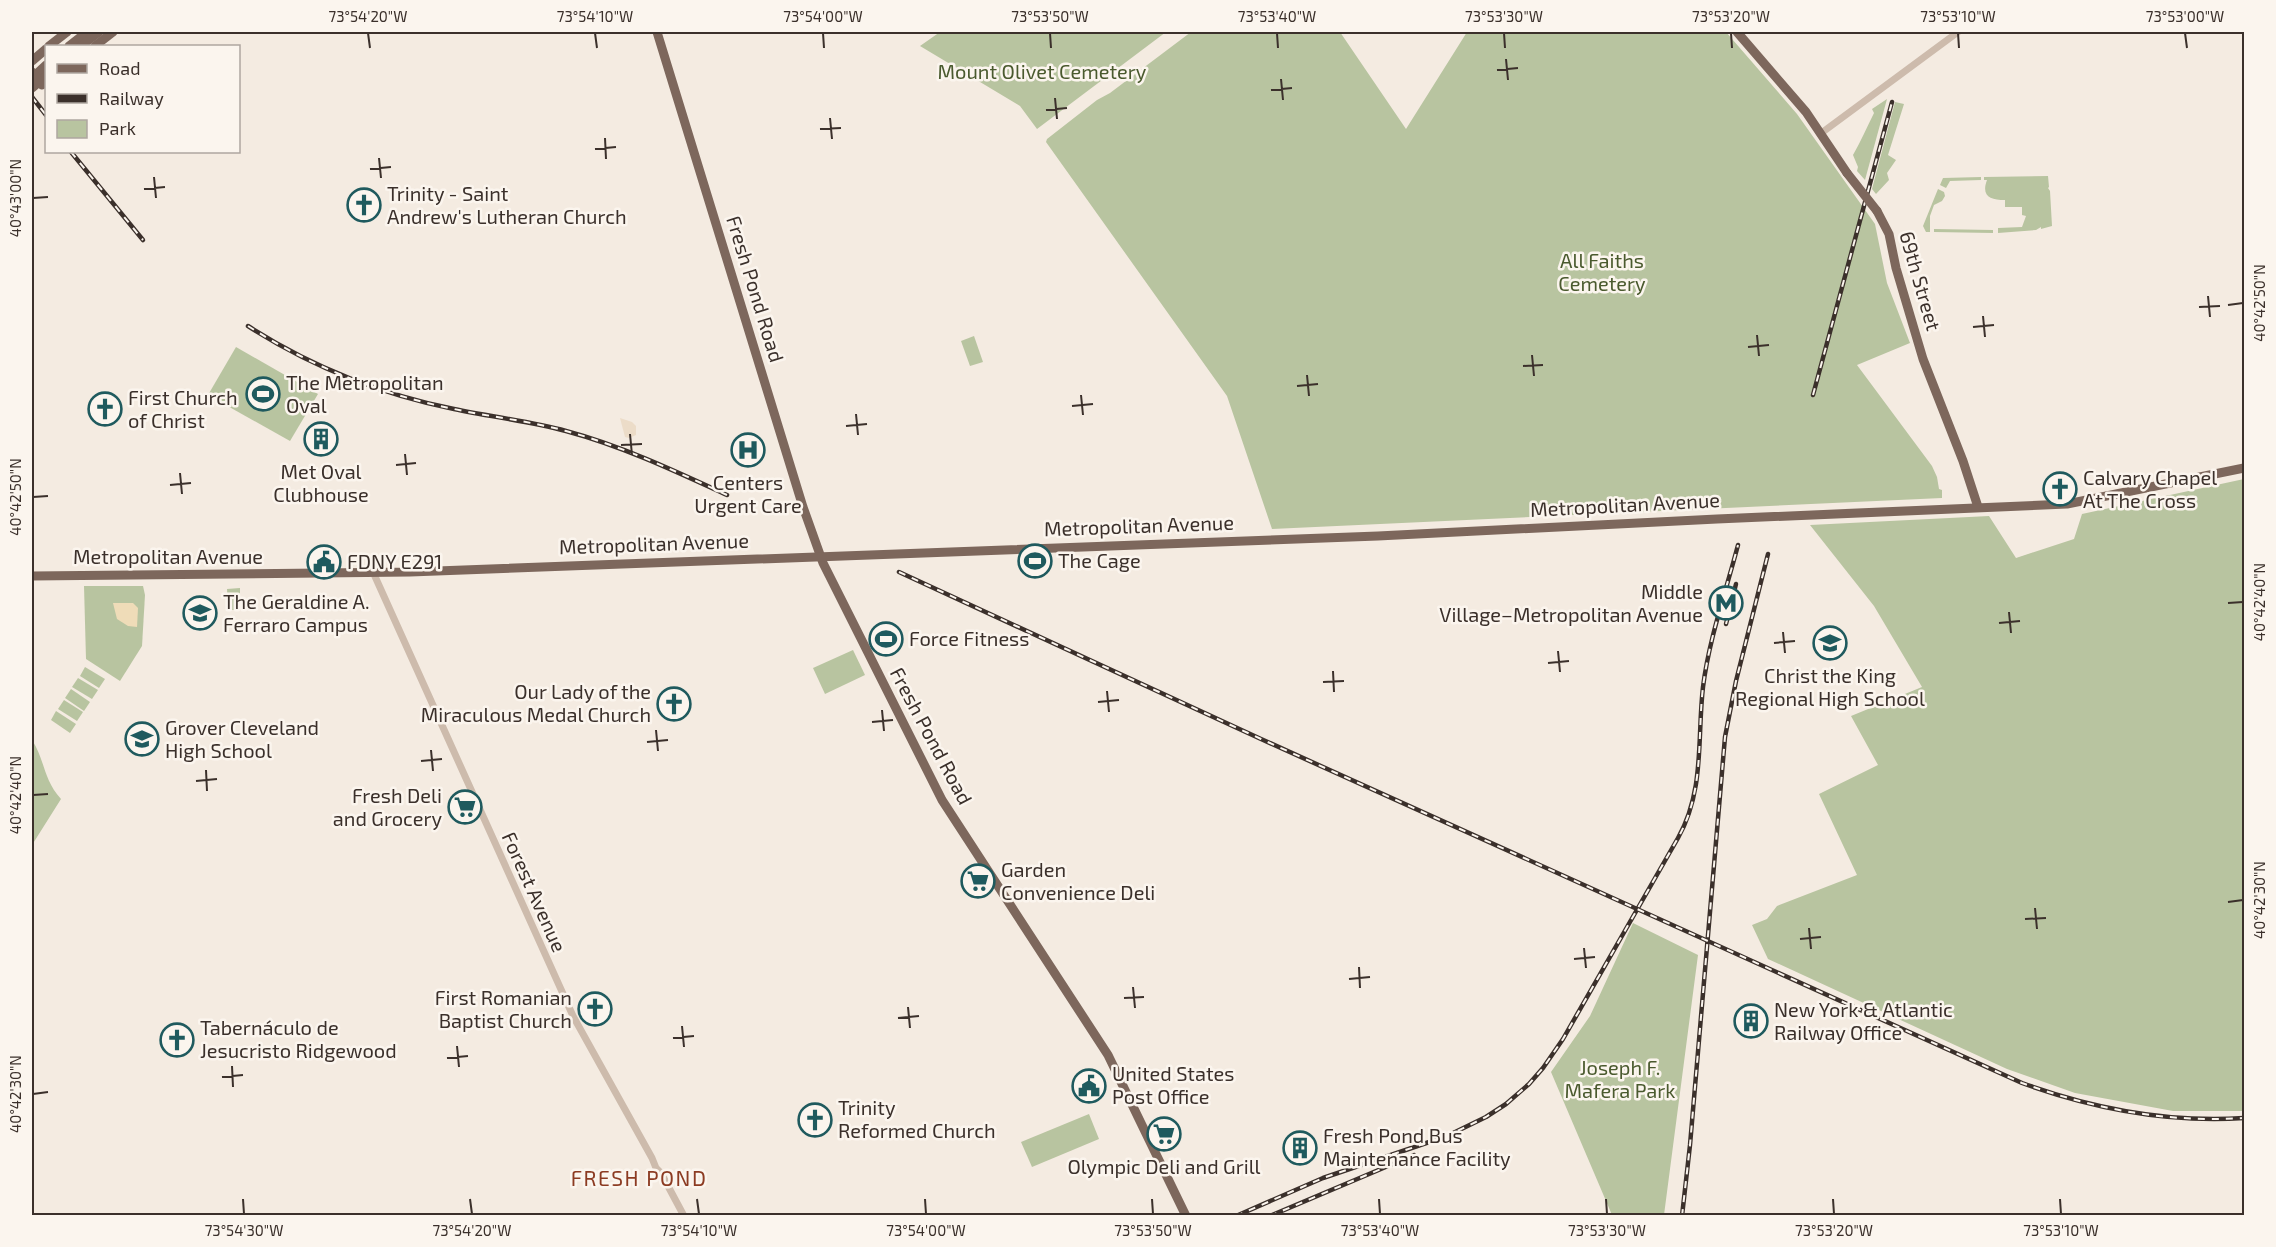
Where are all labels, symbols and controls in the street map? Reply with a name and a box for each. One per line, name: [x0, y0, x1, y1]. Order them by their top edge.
text: 73°54'20"W: [329, 7, 407, 25]
text: 73°54'10"W: [557, 7, 633, 25]
text: 73°54'00"W: [783, 7, 863, 25]
text: 73°53'50"W: [1011, 7, 1089, 25]
text: 73°53'40"W: [1238, 7, 1316, 25]
text: 73°53'30"W: [1465, 7, 1543, 25]
text: 73°53'20"W: [1692, 7, 1770, 25]
text: 73°53'10"W: [1920, 7, 1996, 25]
text: 73°53'00"W: [2146, 7, 2224, 25]
legend: [45, 45, 240, 153]
text: Road: [99, 57, 140, 79]
park label: Mount Olivet Cemetery: [938, 59, 1147, 83]
text: Railway: [99, 87, 164, 109]
text: Park: [99, 117, 136, 139]
text: 40°43'00"N: [6, 159, 24, 237]
place label: Trinity - Saint Andrew's Lutheran Church: [387, 181, 627, 228]
church icon: Trinity - Saint Andrew's Lutheran Church: [346, 187, 382, 223]
street label: Fresh Pond Road: [722, 213, 790, 365]
street label: 69th Street: [1895, 228, 1947, 333]
park label: All Faiths Cemetery: [1558, 248, 1646, 295]
text: 40°42'50"N: [2250, 264, 2268, 342]
place label: The Metropolitan Oval: [286, 370, 444, 417]
sports icon: The Metropolitan Oval: [245, 376, 281, 412]
place label: First Church of Christ: [128, 385, 238, 432]
church icon: First Church of Christ: [87, 391, 123, 427]
building icon: Met Oval Clubhouse: [303, 421, 339, 457]
hospital icon: Centers Urgent Care: [730, 432, 766, 468]
text: 40°42'50"N: [6, 458, 24, 536]
place label: Met Oval Clubhouse: [273, 459, 369, 506]
place label: Calvary Chapel At The Cross: [2083, 465, 2217, 512]
place label: Centers Urgent Care: [694, 470, 802, 517]
church icon: Calvary Chapel At The Cross: [2042, 471, 2078, 507]
street label: Metropolitan Avenue: [1529, 487, 1721, 521]
street label: Metropolitan Avenue: [1044, 510, 1234, 540]
street label: Metropolitan Avenue: [559, 528, 749, 558]
sports icon: The Cage: [1017, 543, 1053, 579]
street label: Metropolitan Avenue: [73, 544, 263, 568]
public building icon: FDNY E291: [306, 544, 342, 580]
place label: The Cage: [1058, 548, 1141, 572]
place label: FDNY E291: [347, 549, 442, 573]
text: 40°42'40"N: [2250, 563, 2268, 641]
place label: Middle Village–Metropolitan Avenue: [1439, 579, 1703, 626]
metro station icon: Middle Village–Metropolitan Avenue: [1708, 585, 1744, 621]
place label: The Geraldine A. Ferraro Campus: [223, 589, 369, 636]
school or university icon: The Geraldine A. Ferraro Campus: [182, 595, 218, 631]
sports icon: Force Fitness: [868, 621, 904, 657]
school or university icon: Christ the King Regional High School: [1812, 625, 1848, 661]
place label: Force Fitness: [909, 626, 1029, 650]
street label: Fresh Pond Road: [886, 663, 978, 808]
place label: Christ the King Regional High School: [1735, 663, 1925, 710]
place label: Our Lady of the Miraculous Medal Church: [421, 679, 651, 726]
church icon: Our Lady of the Miraculous Medal Church: [656, 686, 692, 722]
place label: Grover Cleveland High School: [165, 715, 319, 762]
school or university icon: Grover Cleveland High School: [124, 721, 160, 757]
text: 40°42'40"N: [6, 756, 24, 834]
place label: Fresh Deli and Grocery: [333, 783, 442, 830]
supermarket icon: Fresh Deli and Grocery: [447, 789, 483, 825]
street label: Forest Avenue: [498, 828, 572, 955]
place label: Garden Convenience Deli: [1001, 857, 1155, 904]
text: 40°42'30"N: [2250, 861, 2268, 939]
supermarket icon: Garden Convenience Deli: [960, 863, 996, 899]
place label: First Romanian Baptist Church: [435, 985, 572, 1032]
church icon: First Romanian Baptist Church: [577, 991, 613, 1027]
place label: New York & Atlantic Railway Office: [1774, 997, 1953, 1044]
building icon: New York & Atlantic Railway Office: [1733, 1003, 1769, 1039]
place label: Tabernáculo de Jesucristo Ridgewood: [200, 1015, 397, 1062]
church icon: Tabernáculo de Jesucristo Ridgewood: [159, 1022, 195, 1058]
text: 40°42'30"N: [6, 1055, 24, 1133]
park label: Joseph F. Mafera Park: [1564, 1055, 1676, 1102]
place label: United States Post Office: [1112, 1061, 1234, 1108]
public building icon: United States Post Office: [1071, 1068, 1107, 1104]
place label: Trinity Reformed Church: [838, 1095, 996, 1142]
church icon: Trinity Reformed Church: [797, 1102, 833, 1138]
supermarket icon: Olympic Deli and Grill: [1146, 1116, 1182, 1152]
place label: Fresh Pond Bus Maintenance Facility: [1323, 1123, 1511, 1170]
building icon: Fresh Pond Bus Maintenance Facility: [1282, 1130, 1318, 1166]
place label: Olympic Deli and Grill: [1067, 1154, 1261, 1178]
district label: FRESH POND: [571, 1165, 707, 1190]
text: 73°54'30"W: [205, 1221, 283, 1239]
text: 73°54'20"W: [433, 1221, 511, 1239]
text: 73°54'10"W: [661, 1221, 737, 1239]
text: 73°54'00"W: [886, 1221, 966, 1239]
text: 73°53'50"W: [1114, 1221, 1192, 1239]
text: 73°53'40"W: [1341, 1221, 1419, 1239]
text: 73°53'30"W: [1568, 1221, 1646, 1239]
text: 73°53'20"W: [1795, 1221, 1873, 1239]
text: 73°53'10"W: [2023, 1221, 2099, 1239]

